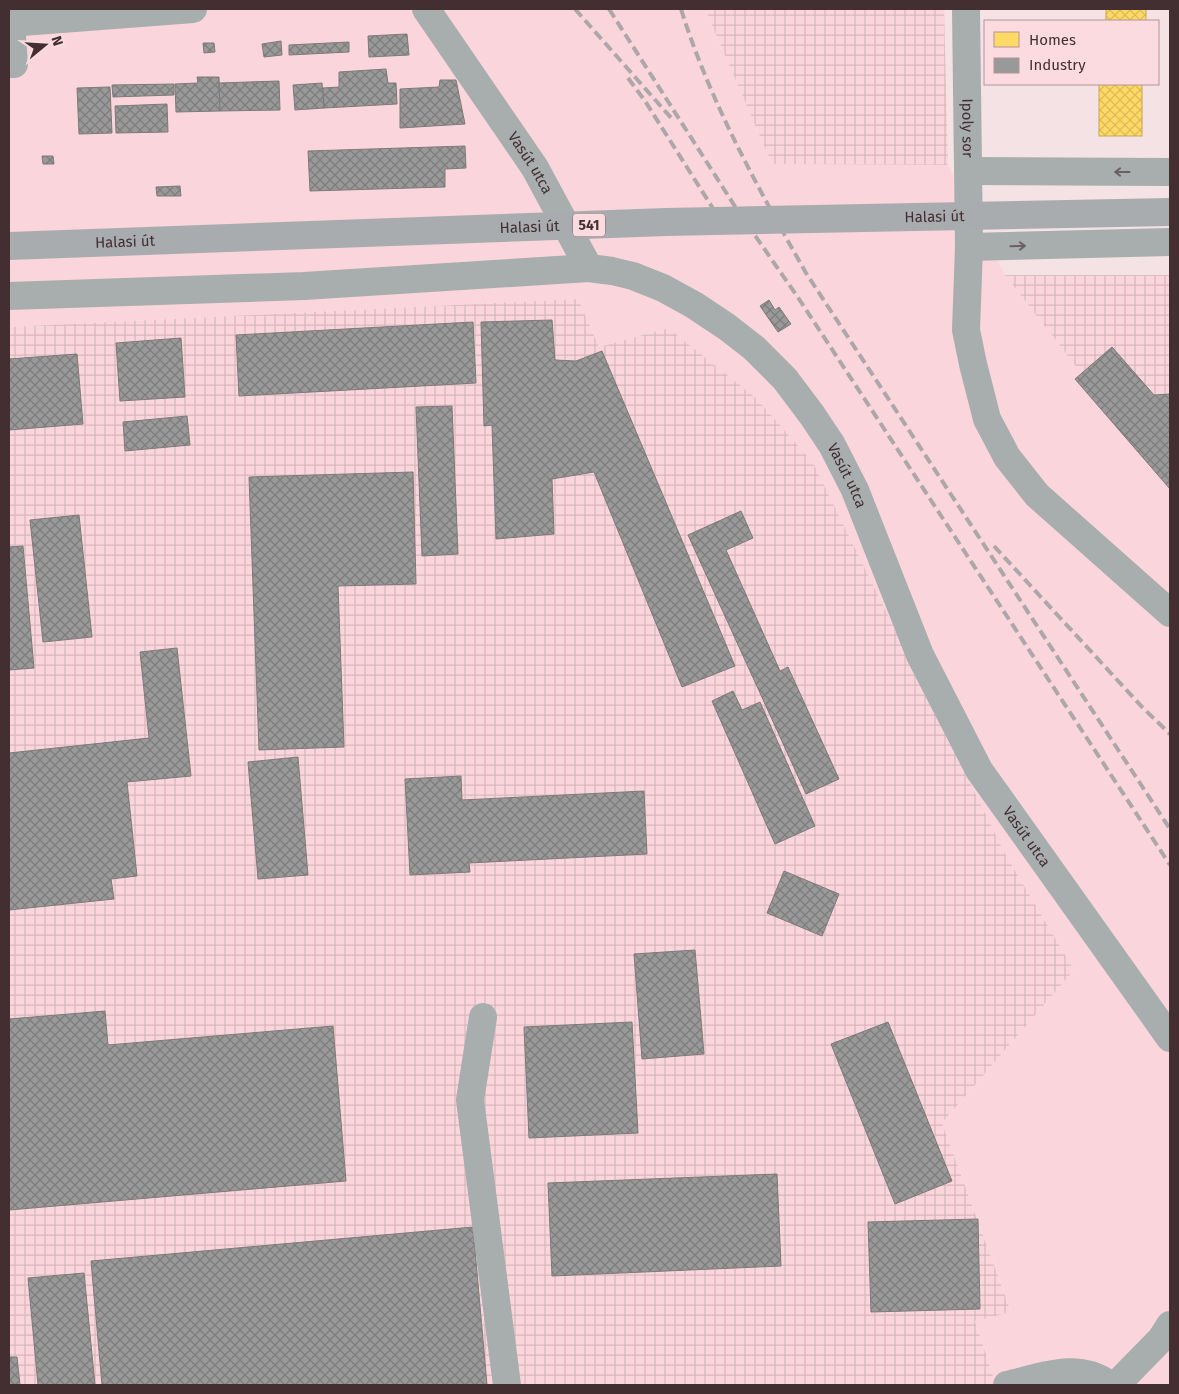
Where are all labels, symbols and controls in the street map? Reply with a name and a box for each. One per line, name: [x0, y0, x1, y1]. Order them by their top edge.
north arrow: [20, 20, 70, 70]
legend: [984, 20, 1159, 85]
text: Homes: [1029, 31, 1076, 49]
text: N: [47, 34, 66, 48]
text: Industry: [1029, 56, 1086, 74]
street label: Ipoly sor: [958, 98, 977, 158]
street label: Vasút utca: [504, 128, 556, 197]
one-way arrow: [1114, 167, 1130, 177]
street label: Halasi út: [904, 207, 965, 226]
road number: 541: [573, 214, 605, 236]
street label: Halasi út: [499, 217, 561, 237]
street label: Halasi út: [95, 232, 156, 252]
one-way arrow: [1010, 241, 1026, 250]
street label: Vasút utca: [824, 440, 870, 511]
street label: Vasút utca: [999, 803, 1054, 870]

